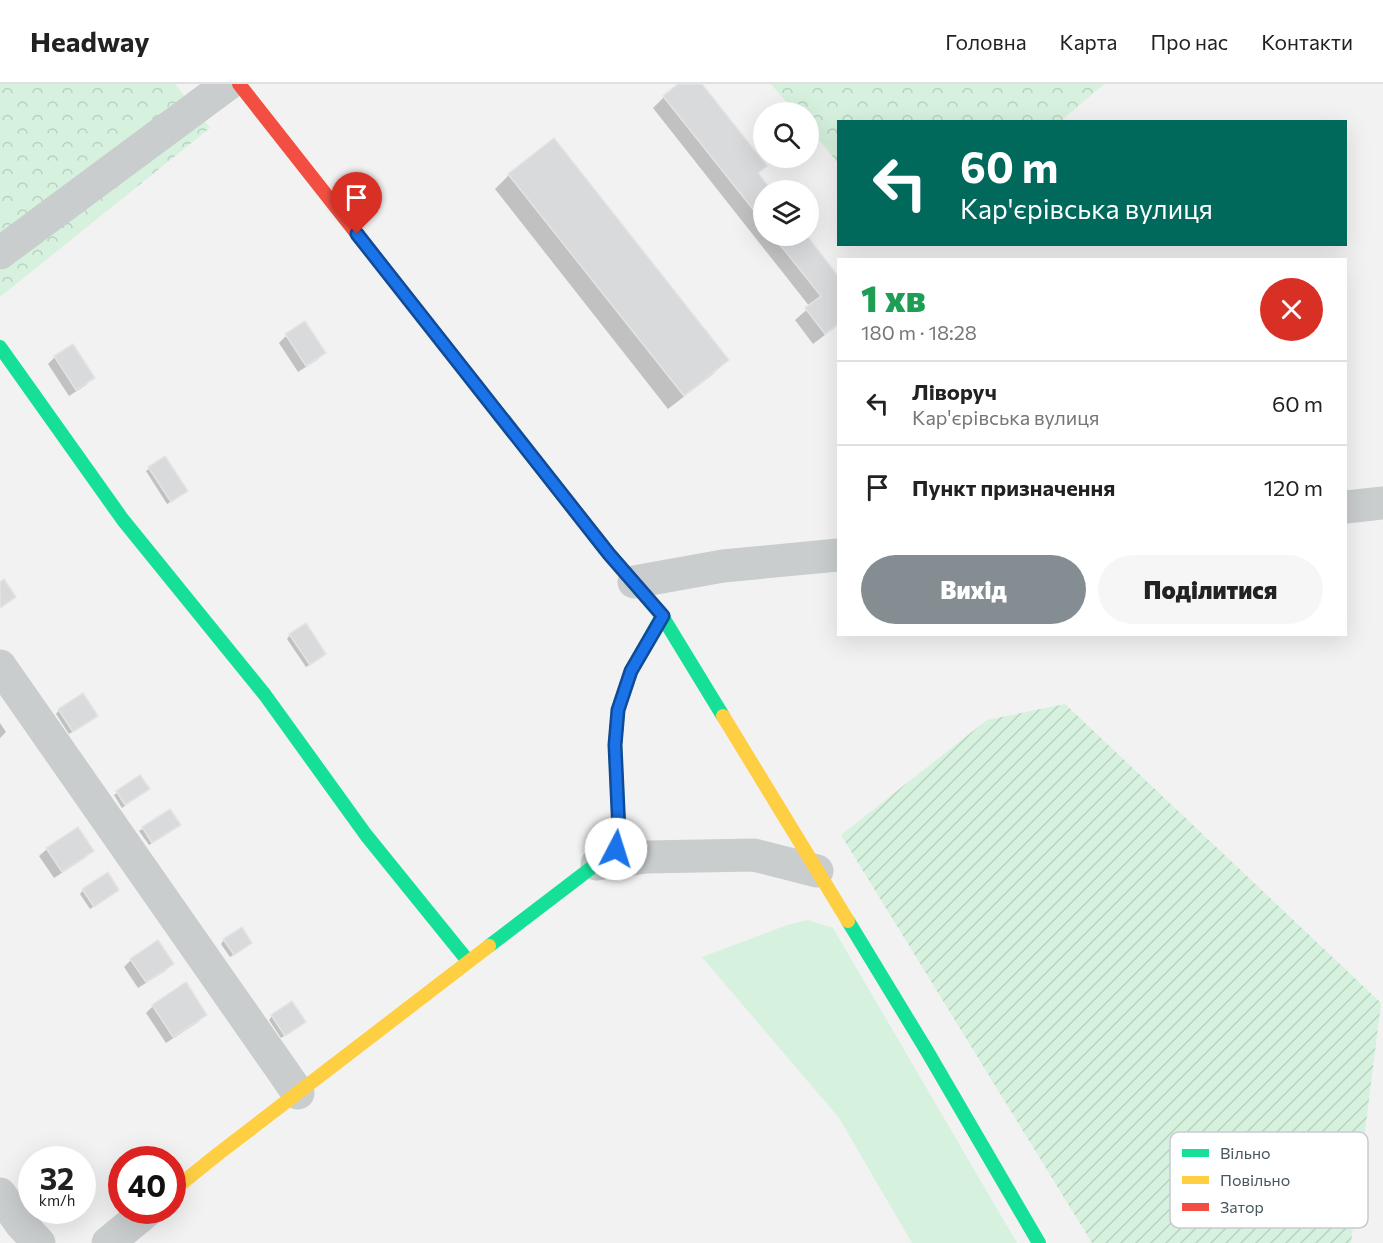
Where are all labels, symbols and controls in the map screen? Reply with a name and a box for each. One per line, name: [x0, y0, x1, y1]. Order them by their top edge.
text: Headway: [30, 24, 150, 58]
text: Головна: [945, 29, 1027, 54]
text: Карта: [1060, 29, 1117, 54]
text: Про нас: [1150, 29, 1228, 54]
text: Контакти: [1261, 29, 1353, 54]
map controls: [753, 102, 819, 246]
button: search: [753, 102, 819, 168]
text: 60 m: [960, 140, 1059, 192]
icon: left: [861, 144, 939, 222]
pin: [331, 172, 382, 234]
button: layers: [753, 180, 819, 246]
icon: arrive: [340, 181, 373, 214]
text: Кар'єрівська вулиця: [960, 192, 1213, 225]
text: 1 хв: [861, 275, 926, 319]
button: close: [1260, 278, 1323, 341]
text: 180 m · 18:28: [861, 320, 977, 344]
text: Ліворуч: [912, 378, 997, 405]
icon: left: [861, 387, 894, 420]
text: 60 m: [1272, 390, 1323, 417]
text: Кар'єрівська вулиця: [912, 405, 1099, 429]
icon: arrive: [861, 471, 894, 504]
text: Пункт призначення: [912, 474, 1115, 501]
text: 120 m: [1264, 474, 1323, 501]
button: Вихід: [861, 555, 1086, 624]
button: Поділитися: [1098, 555, 1323, 624]
position arrow: [584, 817, 648, 881]
legend: [1170, 1132, 1368, 1228]
text: Вільно: [1220, 1143, 1271, 1162]
speed limit sign: 40: [108, 1146, 186, 1224]
text: 32: [40, 1159, 74, 1196]
text: Повільно: [1220, 1170, 1290, 1189]
text: km/h: [39, 1191, 75, 1209]
text: Затор: [1220, 1197, 1264, 1216]

